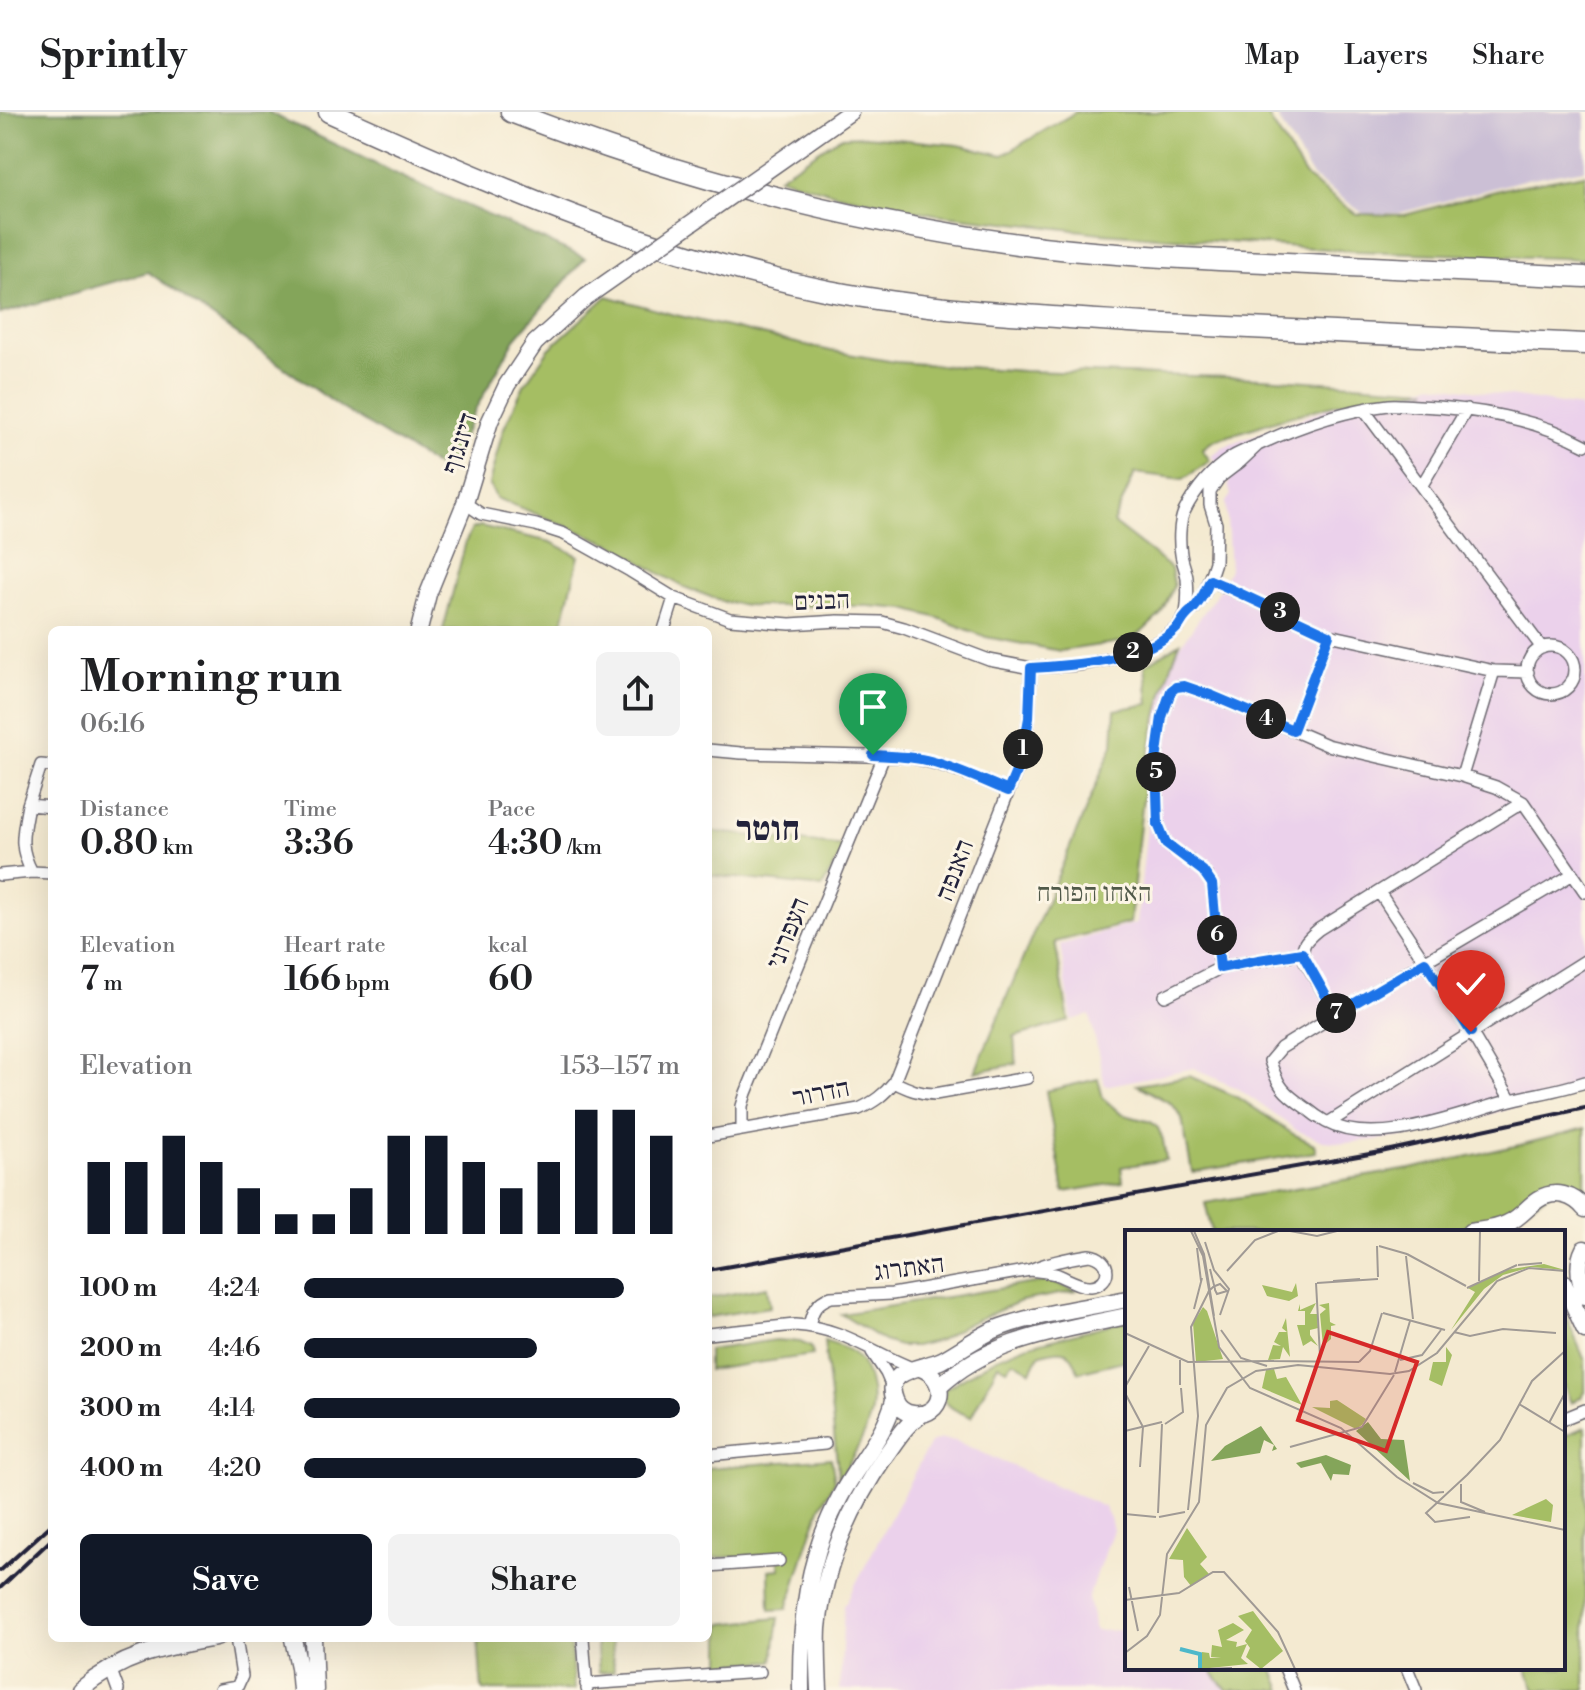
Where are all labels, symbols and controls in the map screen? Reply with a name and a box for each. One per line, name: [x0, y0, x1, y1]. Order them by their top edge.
text: Sprintly: [40, 32, 187, 79]
text: Map: [1245, 38, 1300, 73]
text: Layers: [1344, 38, 1428, 73]
text: Share: [1472, 38, 1545, 73]
street label: דיזנגוף: [435, 409, 485, 478]
street label: הבנים: [793, 584, 851, 618]
pin: 3: [1260, 592, 1300, 632]
text: 3: [1273, 598, 1287, 625]
pin: 2: [1113, 632, 1153, 672]
text: 2: [1126, 638, 1140, 665]
text: Morning run: [80, 650, 342, 705]
button: share: [596, 652, 680, 736]
pin: [839, 673, 907, 755]
icon: arrive: [851, 685, 895, 729]
pin: 4: [1246, 699, 1286, 739]
text: 4: [1259, 705, 1273, 732]
text: 06:16: [80, 708, 145, 740]
pin: 1: [1003, 729, 1043, 769]
text: 1: [1018, 735, 1028, 762]
pin: 5: [1136, 752, 1176, 792]
text: 5: [1149, 758, 1163, 785]
text: Distance: [80, 796, 169, 823]
text: Time: [284, 796, 337, 823]
text: Pace: [488, 796, 535, 823]
district label: חוטר: [736, 809, 800, 851]
text: 0.80: [80, 823, 158, 865]
text: 3:36: [284, 823, 354, 865]
text: 4:30: [488, 823, 563, 865]
text: km: [158, 834, 193, 861]
text: /km: [563, 834, 602, 861]
street label: האנפה: [929, 835, 981, 906]
park label: האחו הפורח: [1037, 877, 1151, 909]
street label: העפרוני: [759, 893, 817, 974]
pin: 6: [1197, 915, 1237, 955]
text: 6: [1210, 921, 1224, 948]
text: Elevation: [80, 932, 175, 959]
text: Heart rate: [284, 932, 386, 959]
text: kcal: [488, 932, 528, 959]
pin: [1437, 950, 1505, 1032]
text: 7: [80, 959, 99, 1001]
text: 166: [284, 959, 341, 1001]
text: 60: [488, 959, 533, 1001]
icon: check: [1449, 962, 1493, 1006]
text: m: [99, 970, 123, 997]
text: bpm: [341, 970, 390, 997]
pin: 7: [1316, 993, 1356, 1033]
text: 7: [1330, 999, 1342, 1026]
text: Elevation: [80, 1050, 193, 1082]
text: 153–157 m: [560, 1050, 680, 1082]
street label: הדרור: [790, 1072, 852, 1114]
inset map: [1125, 1230, 1565, 1670]
street label: האתרוג: [872, 1248, 946, 1288]
text: 100 m: [80, 1272, 157, 1304]
text: 4:24: [208, 1272, 260, 1304]
text: 200 m: [80, 1332, 162, 1364]
text: 4:46: [208, 1332, 261, 1364]
text: 300 m: [80, 1392, 161, 1424]
text: 4:14: [208, 1392, 255, 1424]
text: 400 m: [80, 1452, 163, 1484]
text: 4:20: [208, 1452, 261, 1484]
button: Save: [80, 1534, 372, 1626]
button: Share: [388, 1534, 680, 1626]

